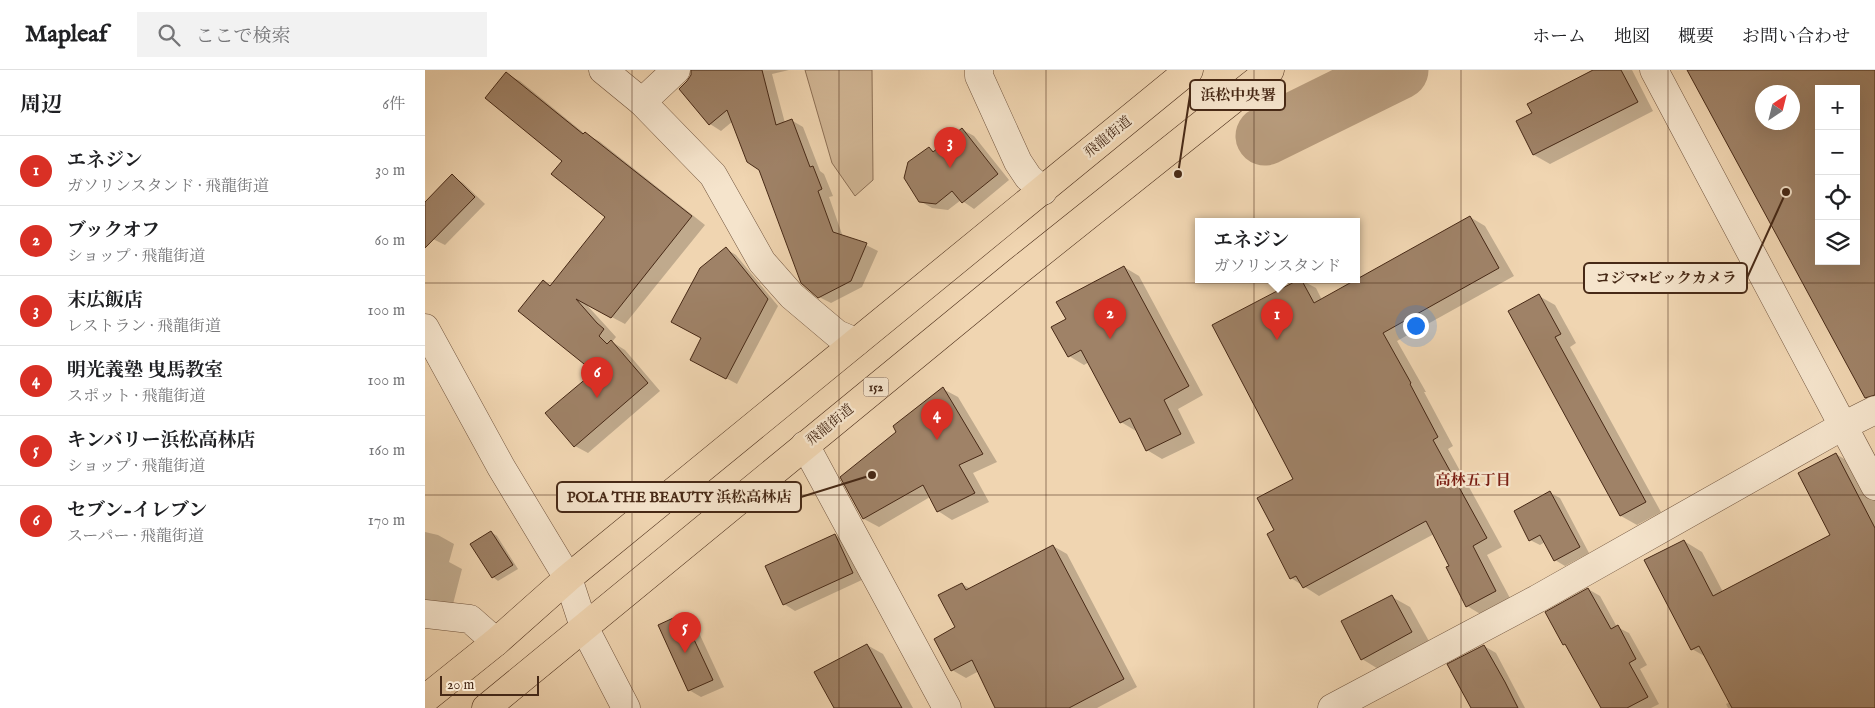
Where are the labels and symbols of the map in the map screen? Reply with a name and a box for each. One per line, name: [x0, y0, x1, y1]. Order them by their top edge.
callout: 浜松中央署: [1190, 80, 1285, 110]
north arrow: [1755, 85, 1800, 130]
text: 浜松中央署: [1200, 86, 1276, 105]
street label: 飛龍街道: [1081, 112, 1135, 162]
pin: 3: [934, 127, 966, 168]
callout: コジマ×ビックカメラ: [1584, 263, 1747, 293]
text: コジマ×ビックカメラ: [1595, 269, 1737, 288]
pin: 2: [1094, 298, 1126, 339]
pin: 1: [1261, 299, 1293, 340]
your location: [1403, 313, 1429, 339]
pin: 6: [581, 357, 613, 398]
road number: 152: [863, 378, 889, 396]
pin: 4: [921, 399, 953, 440]
street label: 飛龍街道: [803, 400, 857, 450]
district label: 高林五丁目: [1435, 471, 1511, 490]
callout: POLA THE BEAUTY 浜松高林店: [557, 482, 801, 512]
text: POLA THE BEAUTY 浜松高林店: [567, 488, 791, 507]
pin: 5: [669, 612, 701, 653]
scale bar: [440, 673, 539, 696]

